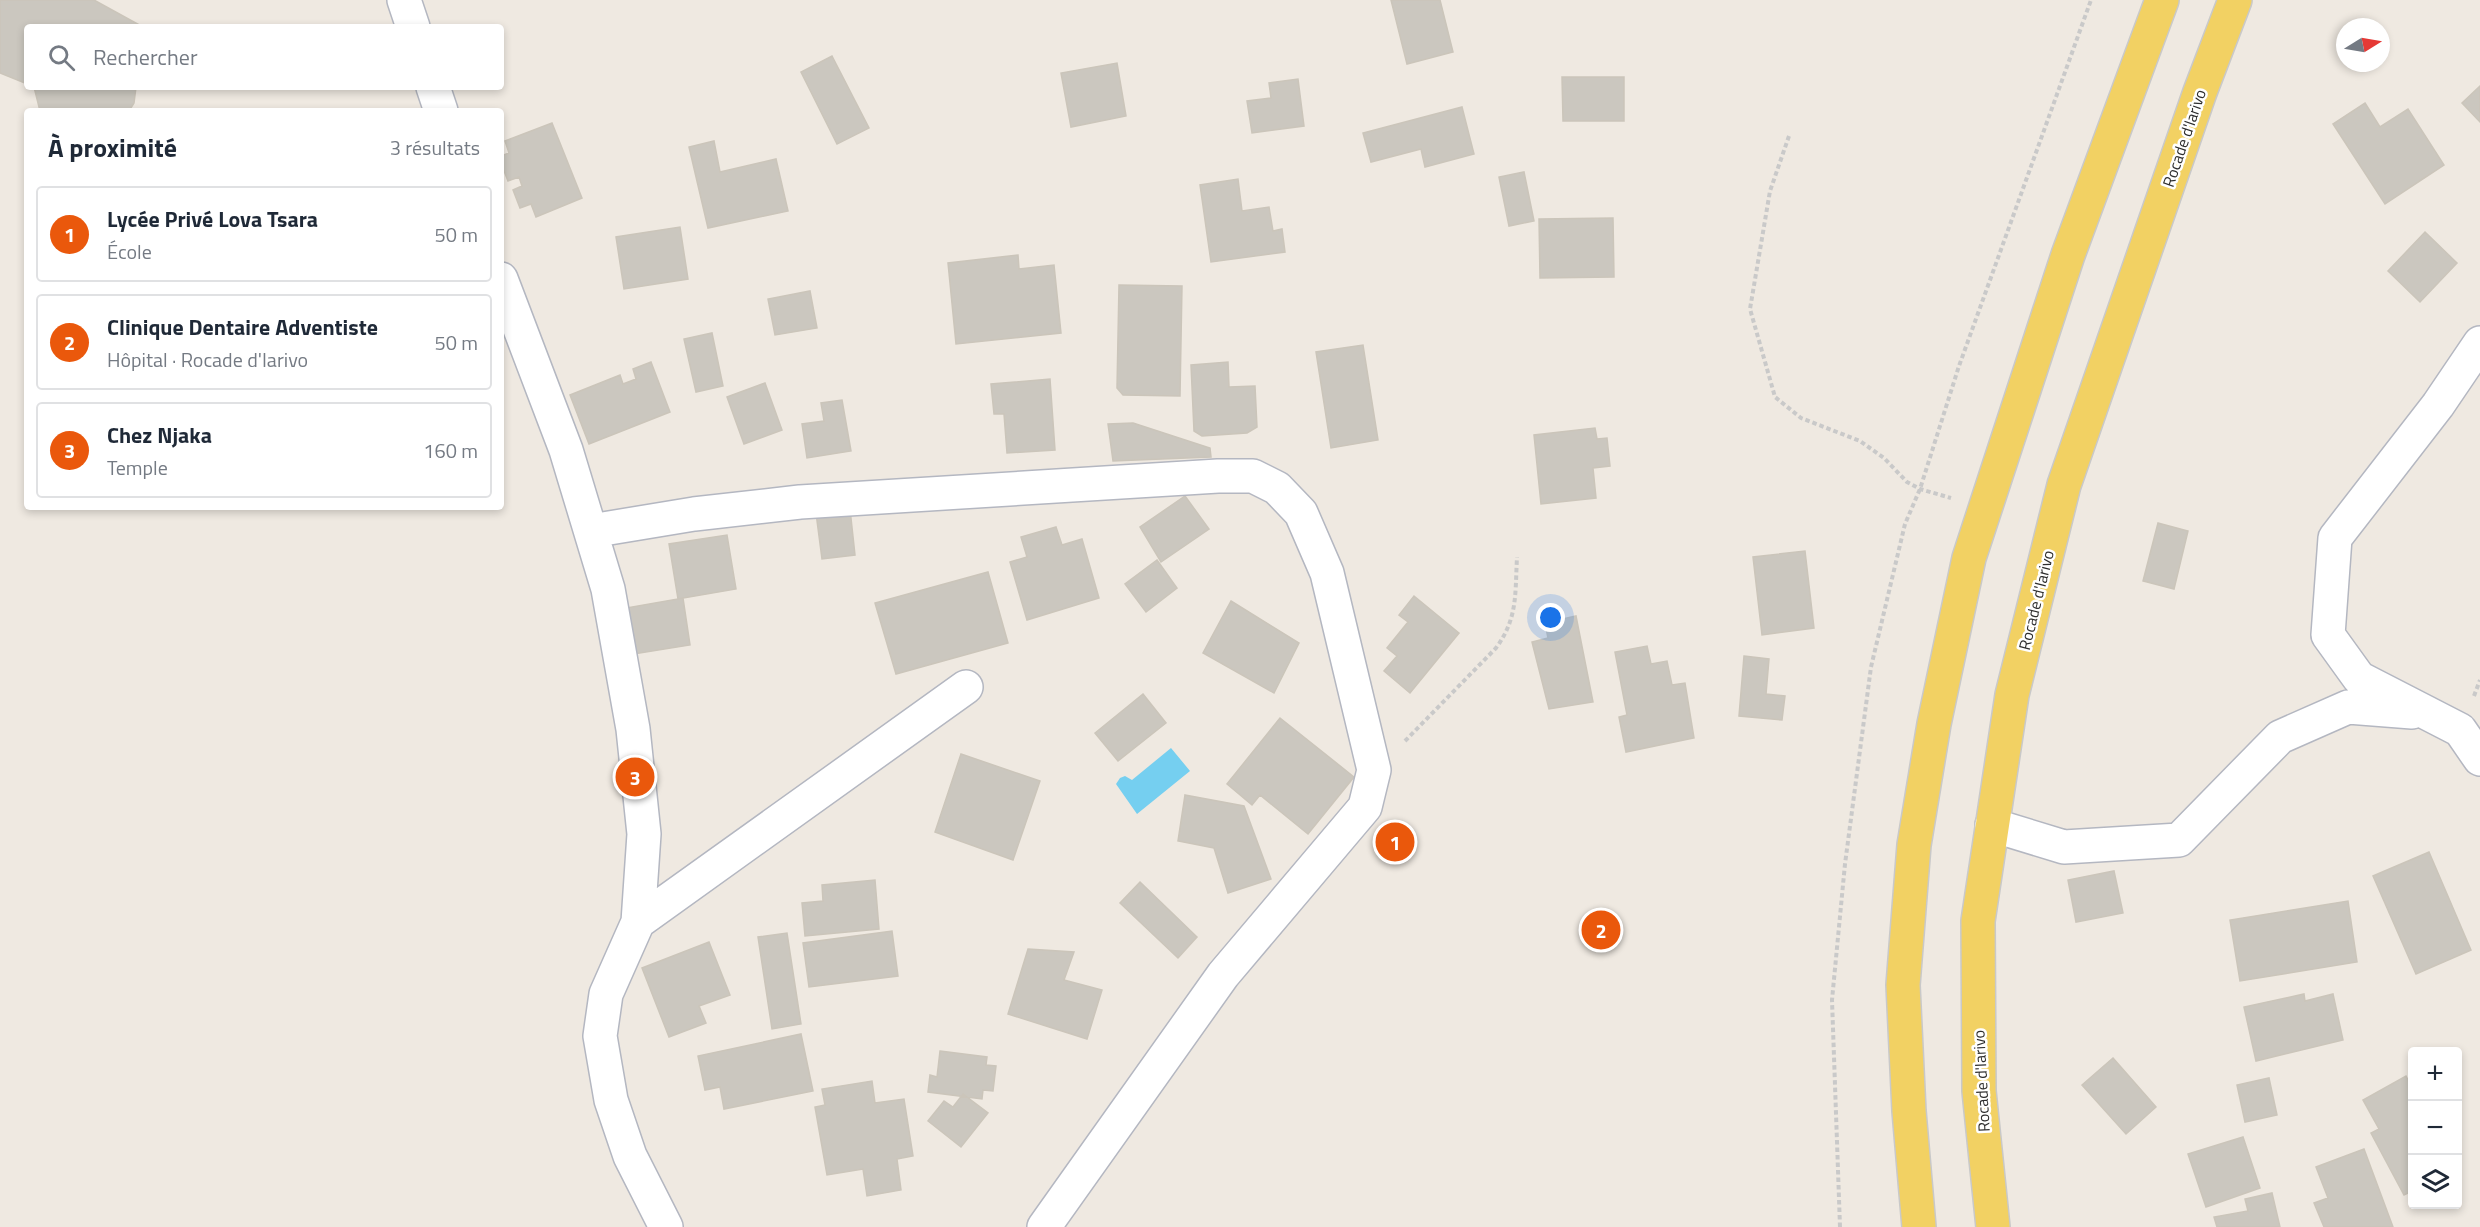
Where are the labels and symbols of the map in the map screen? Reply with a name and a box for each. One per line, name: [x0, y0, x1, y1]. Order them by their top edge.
north arrow: [2336, 18, 2390, 72]
street label: Rocade d'Iarivo: [2156, 86, 2212, 190]
street label: Rocade d'Iarivo: [2012, 548, 2060, 652]
your location: [1536, 603, 1565, 632]
pin: 3: [616, 754, 654, 800]
pin: 1: [1376, 820, 1414, 864]
pin: 2: [1582, 908, 1620, 952]
street label: Rocade d'Iarivo: [1966, 1029, 1996, 1133]

